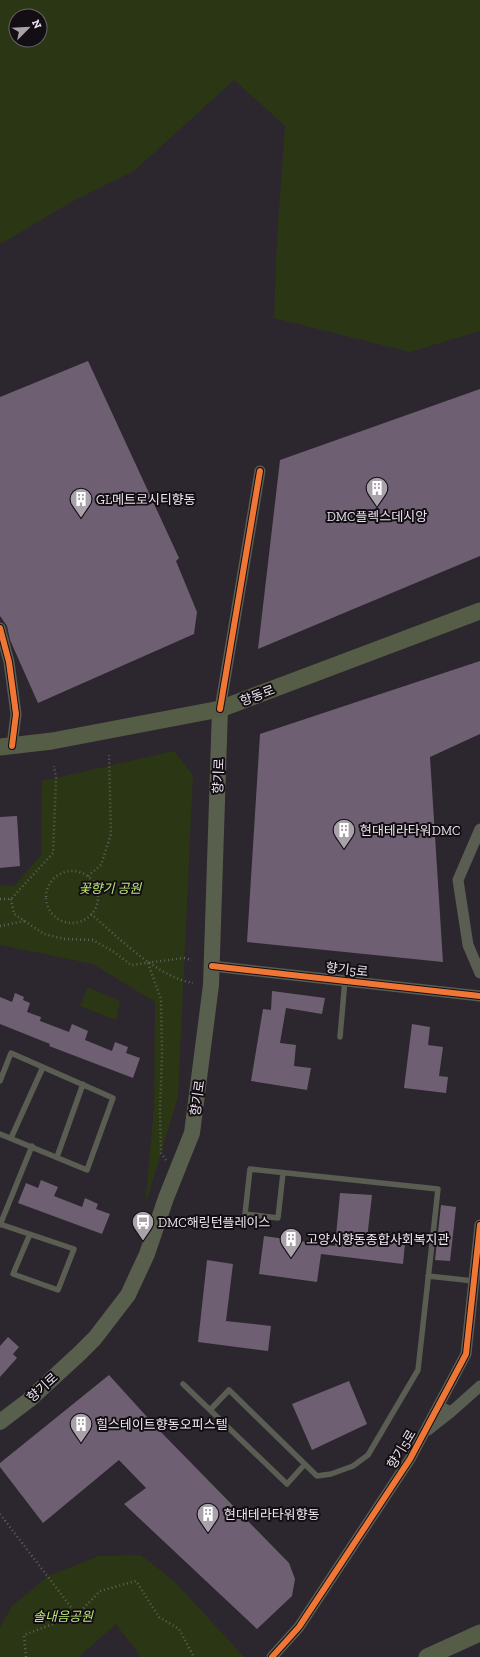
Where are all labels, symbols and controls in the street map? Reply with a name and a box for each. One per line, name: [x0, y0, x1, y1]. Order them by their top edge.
north arrow: [8, 8, 48, 48]
text: N: [29, 18, 45, 31]
building icon: DMC플렉스데시앙: [364, 475, 390, 508]
building icon: GL메트로시티향동: [68, 486, 94, 519]
place label: GL메트로시티향동: [96, 492, 196, 507]
place label: DMC플렉스데시앙: [327, 509, 427, 524]
street label: 향동로: [238, 682, 277, 709]
street label: 향기로: [210, 758, 227, 794]
building icon: 현대테라타워DMC: [331, 817, 357, 850]
place label: 현대테라타워DMC: [360, 823, 460, 838]
park label: 꽃향기 공원: [79, 881, 142, 896]
street label: 향기5로: [325, 960, 369, 979]
street label: 향기로: [188, 1079, 207, 1117]
bus stop icon: DMC해링턴플레이스: [130, 1209, 156, 1242]
place label: DMC해링턴플레이스: [158, 1215, 270, 1230]
building icon: 고양시향동종합사회복지관: [278, 1226, 304, 1259]
place label: 고양시향동종합사회복지관: [306, 1232, 450, 1247]
street label: 향기로: [24, 1370, 61, 1405]
building icon: 힐스테이트향동오피스텔: [68, 1411, 94, 1444]
place label: 힐스테이트향동오피스텔: [96, 1417, 228, 1432]
street label: 향기5로: [384, 1427, 419, 1471]
building icon: 현대테라타워향동: [195, 1501, 221, 1534]
place label: 현대테라타워향동: [224, 1507, 320, 1522]
park label: 솔내음공원: [33, 1609, 94, 1624]

